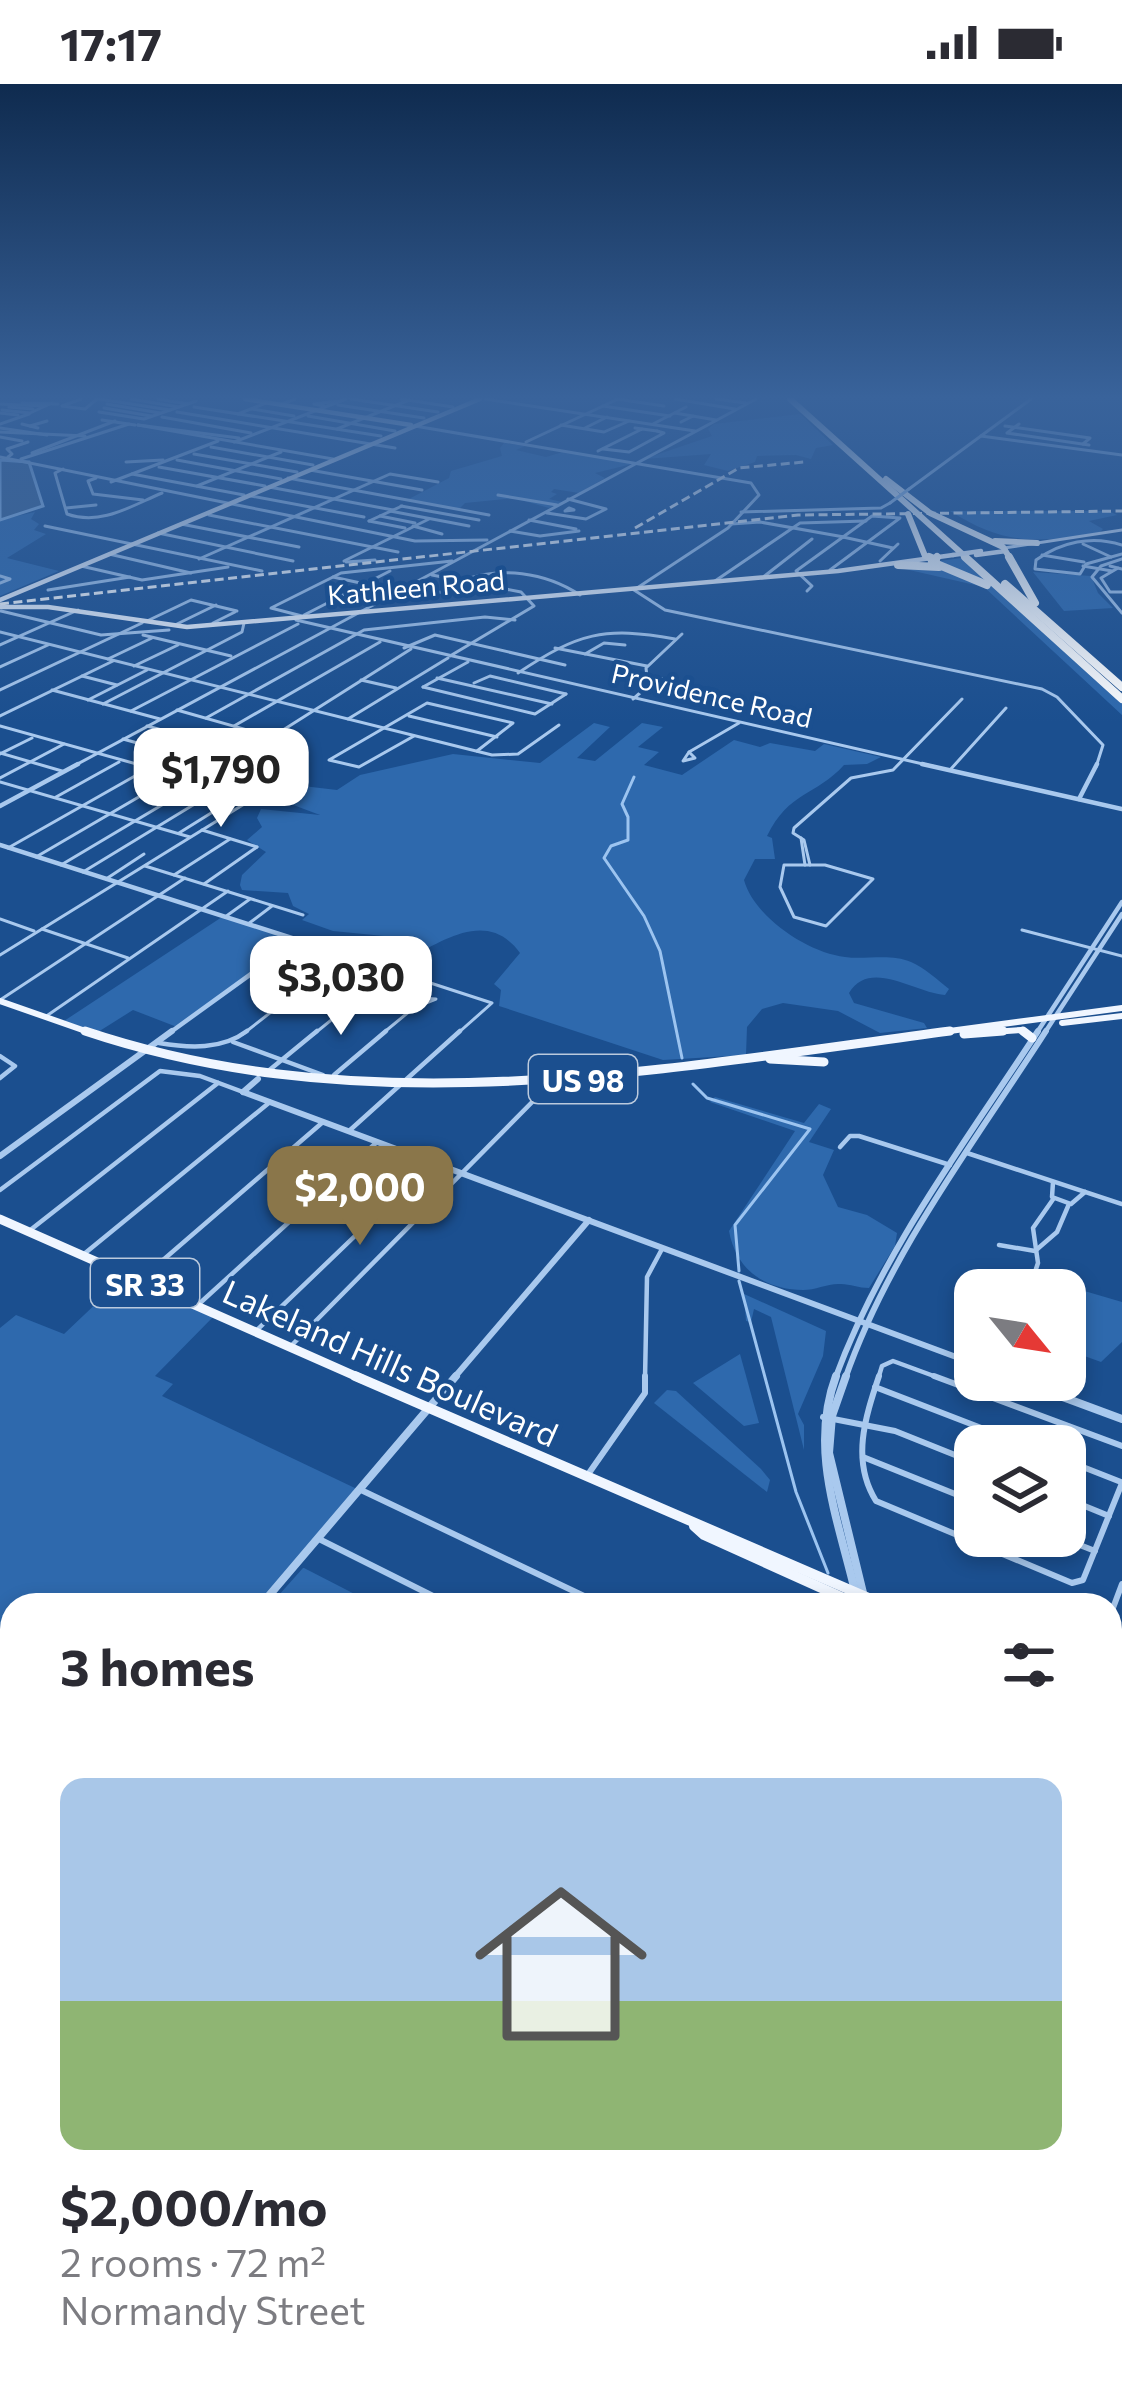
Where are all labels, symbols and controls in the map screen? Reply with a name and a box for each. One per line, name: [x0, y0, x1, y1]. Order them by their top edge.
text: 17:17: [60, 15, 162, 70]
street label: Kathleen Road: [326, 563, 506, 611]
street label: Providence Road: [608, 656, 816, 734]
pin: $1,790: [123, 728, 319, 830]
text: $1,790: [161, 743, 281, 791]
pin: $3,030: [243, 936, 439, 1038]
text: $3,030: [277, 951, 405, 999]
road number: US 98: [529, 1055, 637, 1103]
pin: $2,000: [262, 1146, 458, 1248]
text: $2,000: [294, 1161, 426, 1209]
road number: SR 33: [91, 1259, 199, 1307]
north arrow: [954, 1269, 1086, 1401]
map controls: [954, 1269, 1086, 1557]
street label: Lakeland Hills Boulevard: [217, 1270, 565, 1454]
button: layers: [954, 1425, 1086, 1557]
icon: filters: [996, 1632, 1062, 1698]
text: 3 homes: [60, 1634, 255, 1697]
icon: home: [453, 1856, 669, 2072]
text: $2,000/mo: [60, 2174, 327, 2237]
text: 2 rooms · 72 m²: [60, 2237, 326, 2285]
text: Normandy Street: [60, 2285, 365, 2333]

